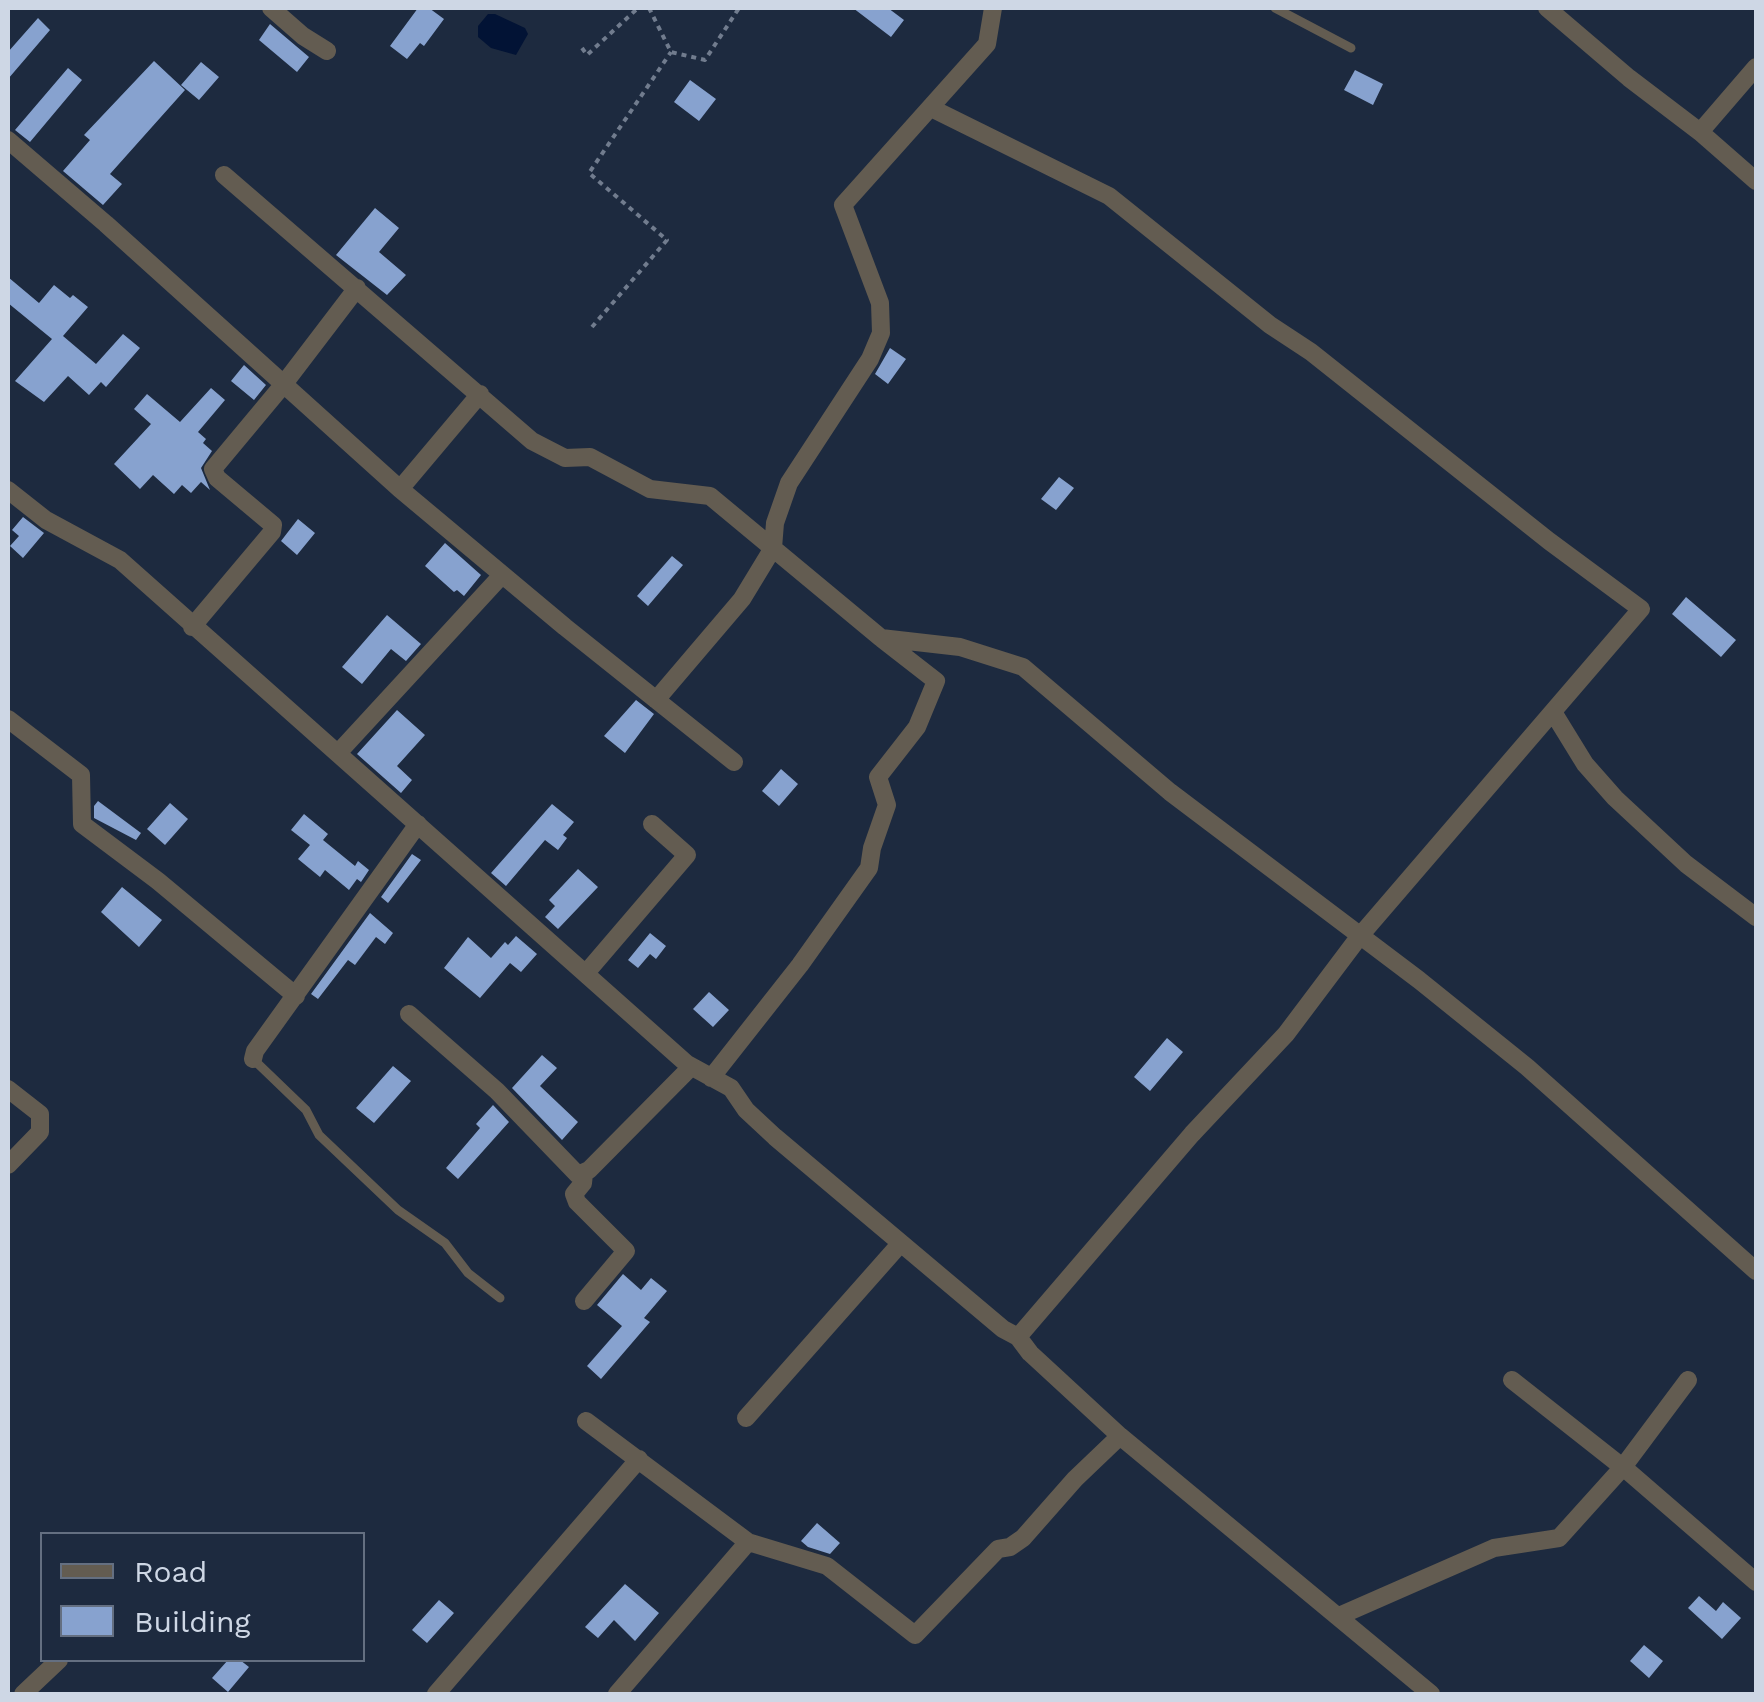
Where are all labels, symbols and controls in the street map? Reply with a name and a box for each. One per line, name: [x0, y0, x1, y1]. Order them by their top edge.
legend: [40, 1532, 365, 1662]
text: Road: [134, 1554, 207, 1589]
text: Building: [134, 1604, 251, 1639]

